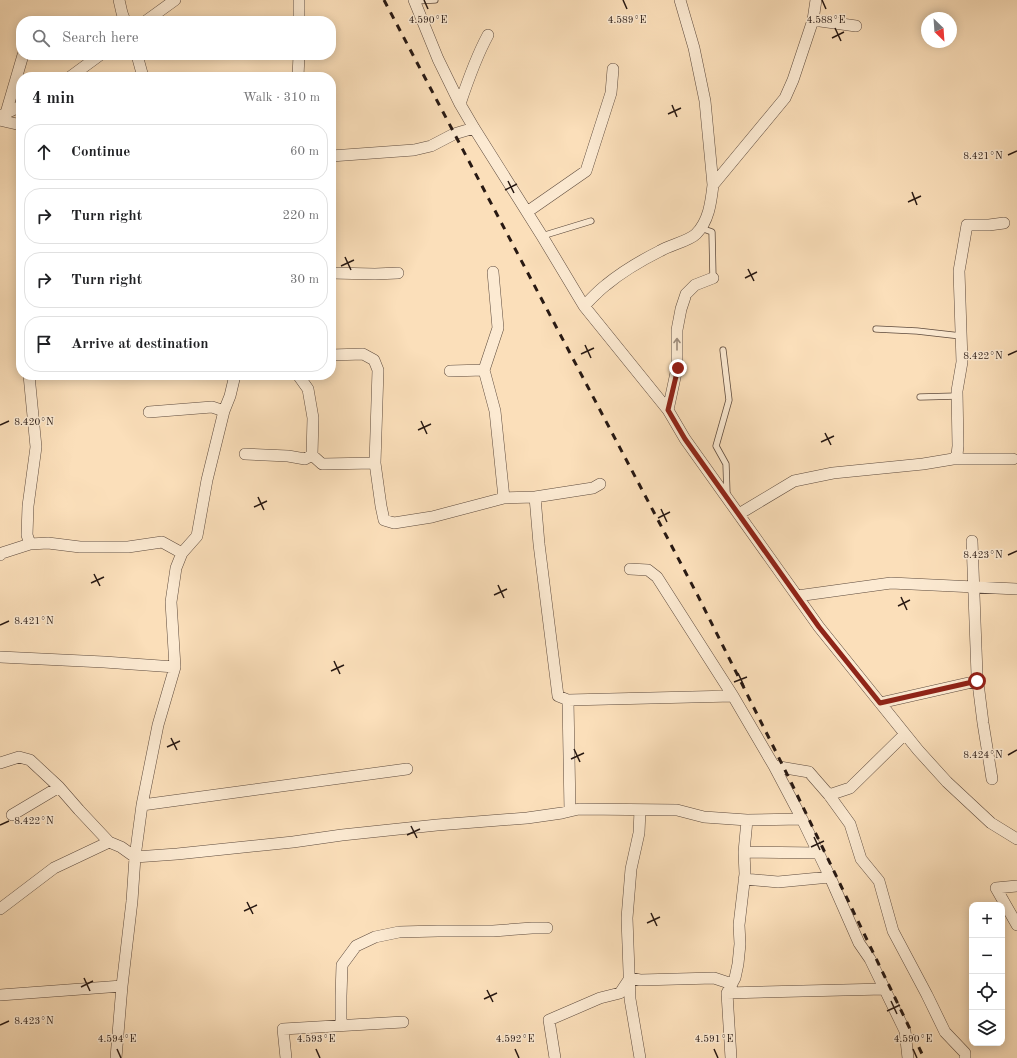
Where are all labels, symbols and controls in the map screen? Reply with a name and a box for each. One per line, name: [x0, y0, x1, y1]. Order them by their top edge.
north arrow: [921, 12, 957, 48]
text: 4.590°E: [409, 15, 447, 25]
text: 4.589°E: [608, 15, 646, 25]
text: 4.588°E: [807, 15, 845, 25]
search box: [16, 16, 336, 60]
icon: search: [30, 27, 52, 49]
text: Search here: [62, 31, 139, 46]
text: 4 min: [32, 90, 75, 107]
text: Walk · 310 m: [243, 91, 320, 104]
icon: ahead: [33, 141, 55, 163]
text: Continue: [71, 145, 130, 160]
text: 60 m: [290, 145, 319, 158]
text: 8.421°N: [963, 151, 1003, 161]
icon: right: [33, 205, 55, 227]
text: Turn right: [71, 209, 142, 224]
text: 220 m: [282, 209, 319, 222]
icon: right: [33, 269, 55, 291]
text: Turn right: [71, 273, 142, 288]
text: 30 m: [290, 273, 319, 286]
icon: arrive: [33, 333, 55, 355]
text: Arrive at destination: [71, 337, 209, 352]
one-way arrow: [673, 338, 681, 351]
text: 8.422°N: [963, 351, 1003, 361]
route end: [669, 359, 687, 377]
text: 8.420°N: [14, 417, 54, 427]
text: 8.423°N: [963, 550, 1003, 560]
text: 8.421°N: [14, 616, 54, 626]
route start: [968, 672, 986, 690]
text: 8.424°N: [963, 750, 1003, 760]
text: 8.422°N: [14, 816, 54, 826]
map controls: [969, 902, 1005, 1046]
button: +: [969, 902, 1005, 938]
button: −: [969, 938, 1005, 974]
button: locate: [969, 974, 1005, 1010]
button: layers: [969, 1010, 1005, 1046]
text: 8.423°N: [14, 1016, 54, 1026]
text: 4.594°E: [98, 1034, 136, 1044]
text: 4.593°E: [297, 1034, 335, 1044]
text: 4.592°E: [496, 1034, 534, 1044]
text: 4.591°E: [695, 1034, 733, 1044]
text: 4.590°E: [894, 1034, 932, 1044]

